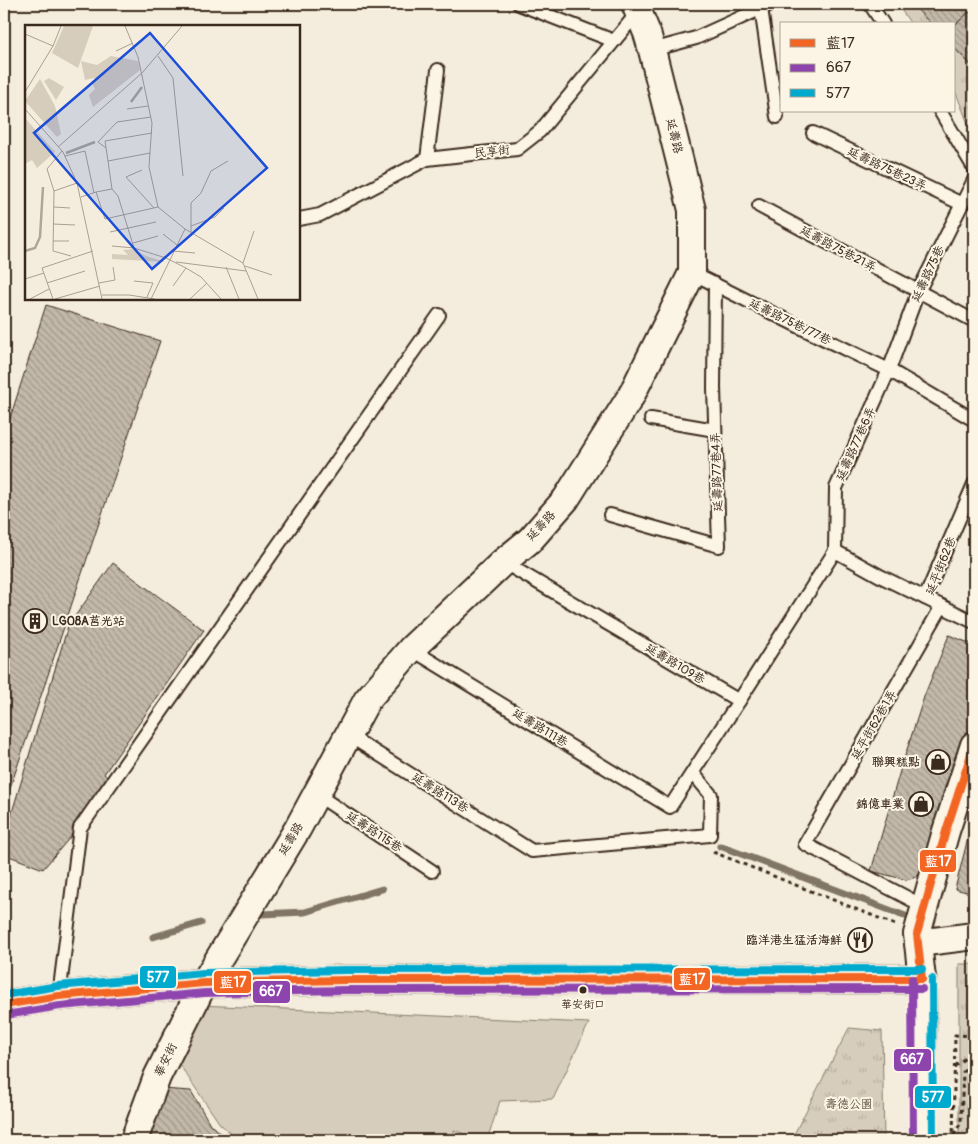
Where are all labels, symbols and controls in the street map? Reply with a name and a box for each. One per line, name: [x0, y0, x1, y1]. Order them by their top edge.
legend: [780, 22, 956, 112]
inset map: [25, 25, 300, 300]
text: 藍17: [826, 34, 855, 53]
text: 667: [826, 58, 851, 77]
text: 577: [826, 84, 850, 103]
street label: 延壽路: [662, 117, 686, 155]
street label: 民享街: [473, 143, 511, 161]
street label: 延壽路75巷23弄: [845, 144, 929, 194]
street label: 延壽路75巷21弄: [797, 223, 879, 275]
street label: 延壽路75巷: [908, 243, 948, 305]
street label: 延壽路75巷/77巷: [746, 296, 834, 348]
street label: 延壽路77巷6弄: [833, 405, 879, 483]
street label: 延壽路77巷4弄: [708, 432, 726, 512]
street label: 延壽路: [523, 508, 559, 544]
street label: 延平街62巷: [922, 535, 960, 597]
building icon: LG08A莒光站: [22, 608, 48, 634]
place label: LG08A莒光站: [52, 614, 125, 629]
street label: 延壽路109巷: [642, 640, 708, 688]
street label: 延平街62巷1弄: [848, 687, 900, 763]
street label: 延壽路111巷: [510, 706, 570, 750]
shop icon: 聯興糕點: [925, 749, 951, 775]
place label: 聯興糕點: [872, 755, 920, 770]
street label: 延壽路113巷: [409, 770, 471, 816]
shop icon: 錦億車業: [908, 791, 934, 817]
place label: 錦億車業: [856, 797, 904, 812]
street label: 延壽路115巷: [343, 808, 405, 856]
street label: 延壽路: [275, 820, 307, 858]
line badge: 藍17: [919, 849, 957, 873]
text: 藍17: [925, 853, 952, 870]
restaurant icon: 臨洋港生猛活海鮮: [847, 927, 873, 953]
place label: 臨洋港生猛活海鮮: [746, 933, 842, 948]
line badge: 577: [139, 965, 177, 989]
line badge: 藍17: [673, 967, 711, 991]
text: 577: [147, 969, 170, 986]
line badge: 藍17: [213, 970, 252, 994]
text: 藍17: [679, 971, 706, 988]
text: 藍17: [220, 974, 247, 991]
line badge: 667: [252, 980, 291, 1004]
text: 667: [259, 983, 283, 1000]
marker: 華安街口: [578, 985, 588, 995]
place label: 華安街口: [561, 998, 605, 1011]
street label: 華安街: [151, 1041, 181, 1079]
line badge: 667: [893, 1048, 932, 1072]
text: 667: [900, 1051, 924, 1068]
line badge: 577: [914, 1085, 952, 1109]
text: 577: [922, 1089, 945, 1106]
park label: 壽德公園: [825, 1097, 873, 1112]

